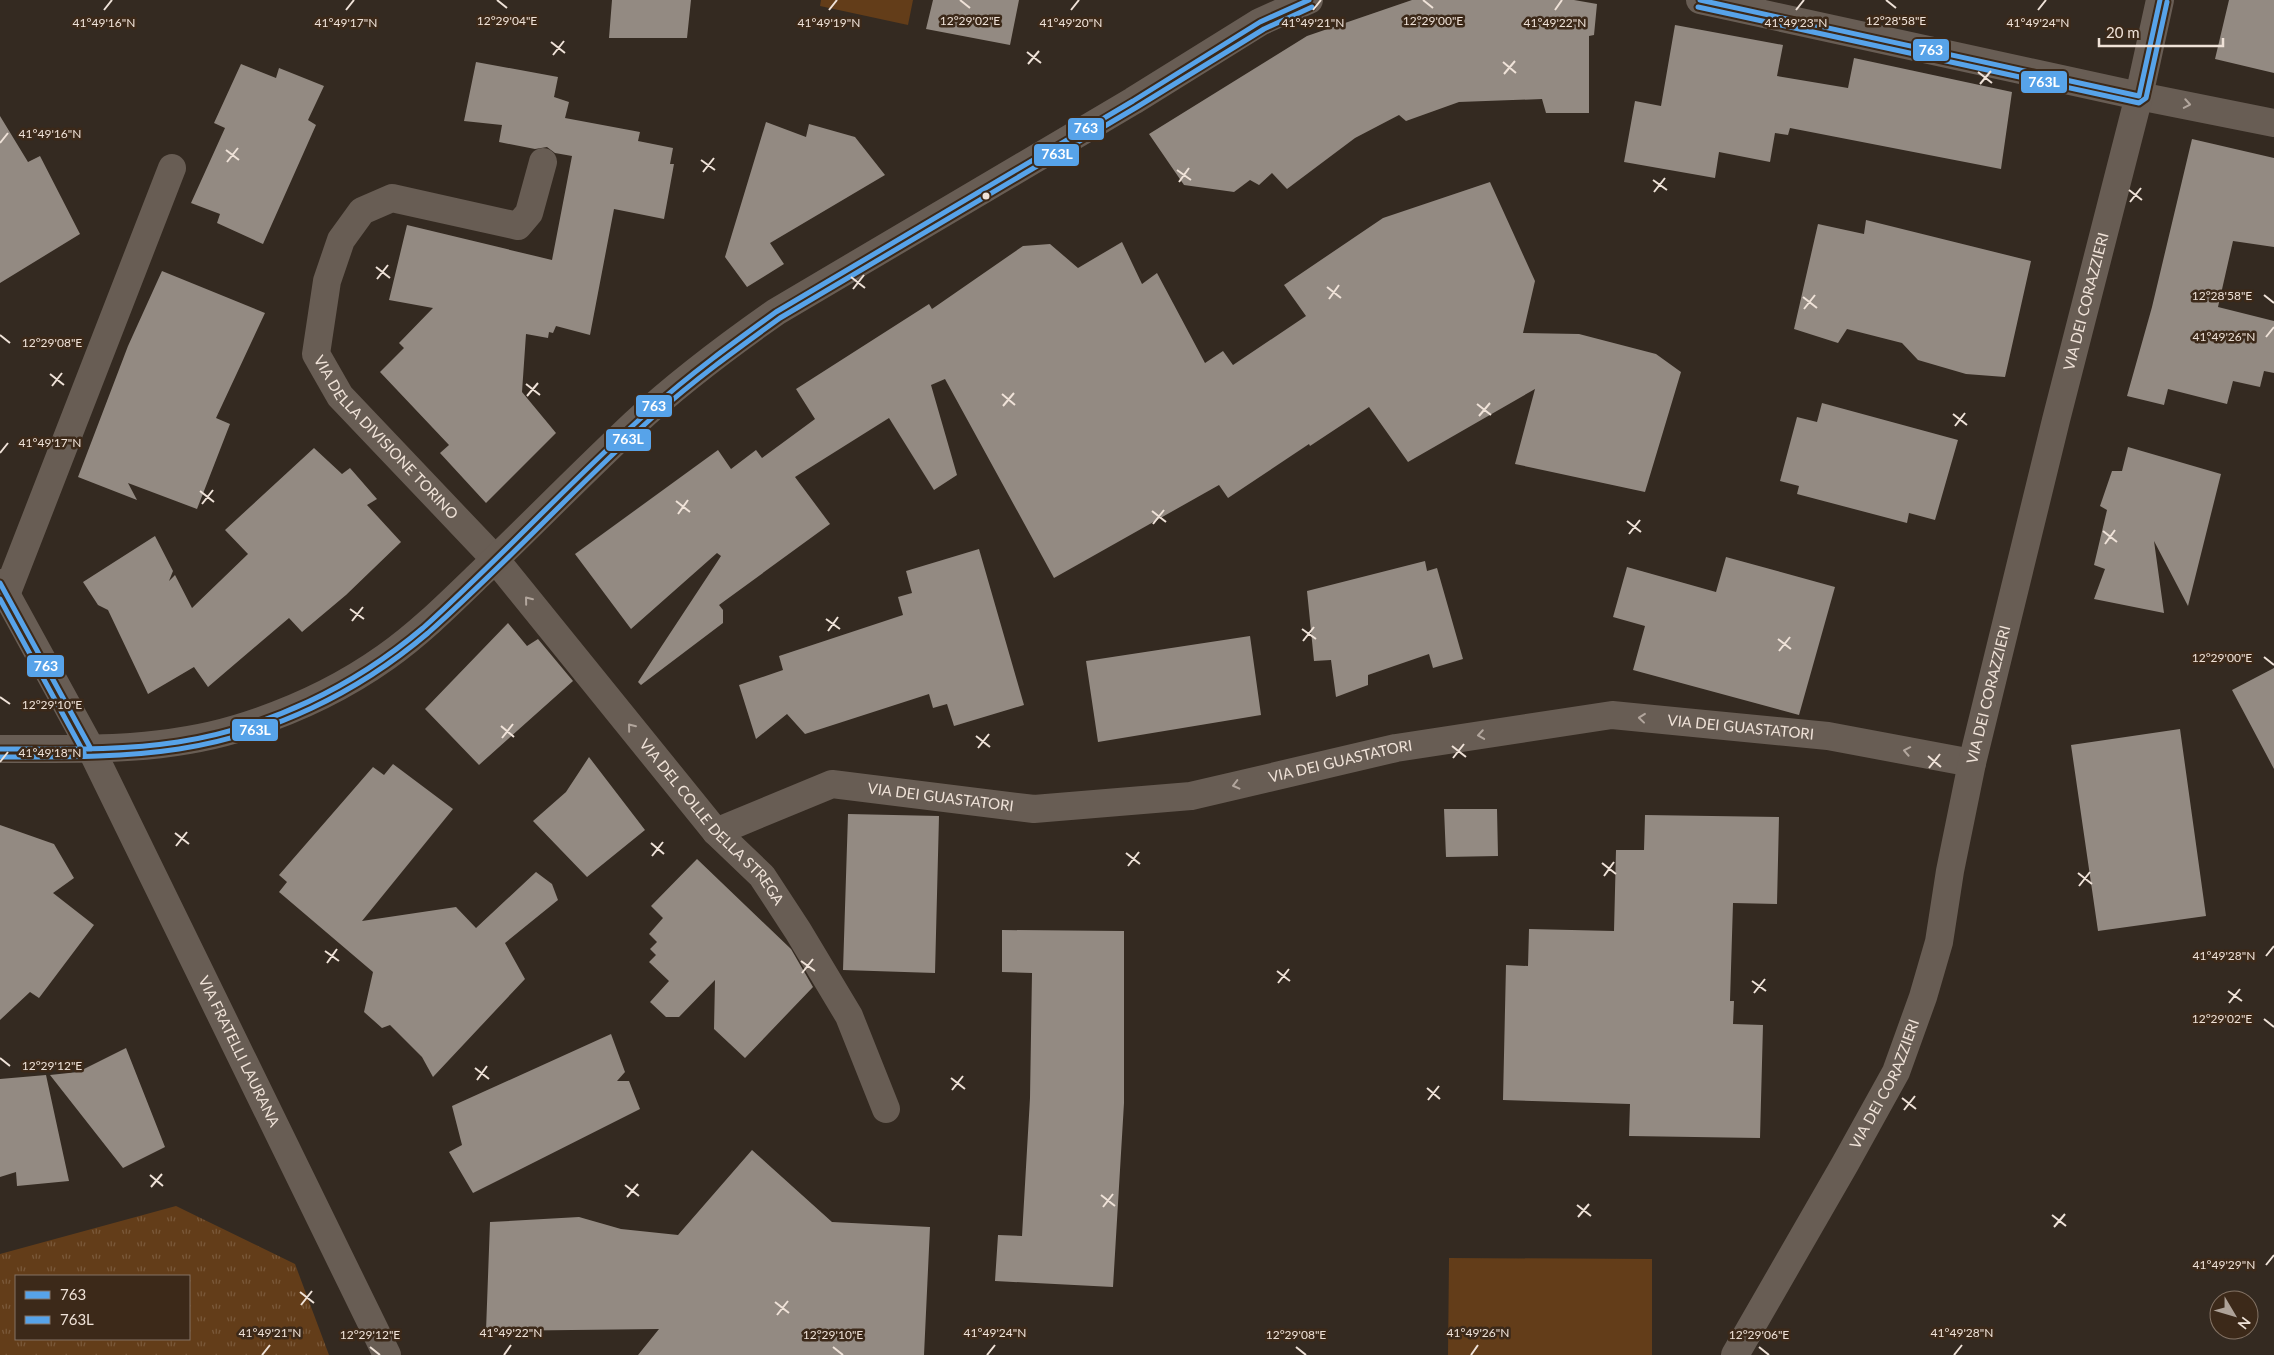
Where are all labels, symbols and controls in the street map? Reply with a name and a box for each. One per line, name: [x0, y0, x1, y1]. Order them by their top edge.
text: 12°29'04"E: [477, 13, 537, 28]
text: 12°29'02"E: [940, 13, 1000, 28]
text: 12°29'00"E: [1403, 13, 1463, 28]
text: 12°28'58"E: [1866, 13, 1926, 28]
text: 41°49'16"N: [73, 15, 135, 30]
text: 41°49'17"N: [315, 15, 377, 30]
text: 41°49'19"N: [798, 15, 860, 30]
text: 41°49'20"N: [1040, 15, 1102, 30]
text: 41°49'21"N: [1282, 15, 1344, 30]
text: 41°49'22"N: [1524, 15, 1586, 30]
text: 41°49'23"N: [1765, 15, 1827, 30]
text: 41°49'24"N: [2007, 15, 2069, 30]
scale bar: [2099, 15, 2223, 47]
text: 20 m: [2106, 23, 2140, 41]
line badge: 763: [1912, 38, 1950, 62]
text: 763: [1919, 41, 1943, 58]
line badge: 763L: [2020, 70, 2068, 94]
text: 763L: [2028, 73, 2061, 90]
one-way arrow: [2183, 99, 2191, 109]
line badge: 763: [1067, 117, 1105, 141]
text: 763: [1074, 119, 1098, 136]
text: 41°49'16"N: [19, 126, 81, 141]
line badge: 763L: [1033, 143, 1080, 167]
text: 763L: [1041, 145, 1074, 162]
unlabelled marker: [981, 191, 991, 201]
street label: VIA DEI CORAZZIERI: [2059, 230, 2112, 372]
text: 12°28'58"E: [2192, 288, 2252, 303]
text: 41°49'26"N: [2193, 329, 2255, 344]
text: 12°29'08"E: [22, 335, 82, 350]
street label: VIA DELLA DIVISIONE TORINO: [311, 352, 462, 523]
line badge: 763: [635, 394, 673, 418]
text: 763: [642, 397, 666, 414]
line badge: 763L: [605, 428, 652, 452]
text: 763L: [612, 430, 645, 447]
text: 41°49'17"N: [19, 435, 81, 450]
one-way arrow: [526, 597, 534, 606]
street label: VIA DEI CORAZZIERI: [1962, 623, 2013, 766]
text: 12°29'00"E: [2192, 650, 2252, 665]
line badge: 763: [26, 654, 65, 678]
text: 763: [34, 657, 58, 674]
text: 12°29'10"E: [22, 697, 82, 712]
street label: VIA DEI GUASTATORI: [1667, 710, 1815, 743]
one-way arrow: [1638, 713, 1646, 724]
line badge: 763L: [231, 718, 279, 742]
text: 763L: [239, 721, 272, 738]
one-way arrow: [627, 723, 636, 732]
one-way arrow: [1477, 729, 1485, 740]
street label: VIA DEL COLLE DELLA STREGA: [636, 735, 789, 909]
street label: VIA DEI GUASTATORI: [1266, 736, 1413, 786]
text: 41°49'18"N: [19, 745, 81, 760]
one-way arrow: [1903, 746, 1912, 756]
street label: VIA DEI GUASTATORI: [867, 778, 1015, 814]
one-way arrow: [1232, 779, 1241, 790]
text: 41°49'28"N: [2193, 948, 2255, 963]
street label: VIA FRATELLI LAURANA: [195, 973, 284, 1130]
text: 12°29'02"E: [2192, 1011, 2252, 1026]
street label: VIA DEI CORAZZIERI: [1845, 1017, 1922, 1152]
text: 12°29'12"E: [22, 1058, 82, 1073]
text: 41°49'29"N: [2193, 1257, 2255, 1272]
legend: [15, 1275, 190, 1340]
text: 763: [60, 1285, 86, 1303]
north arrow: [2209, 1290, 2259, 1340]
text: 763L: [60, 1310, 94, 1328]
text: N: [2235, 1314, 2255, 1333]
text: 41°49'21"N: [239, 1325, 301, 1340]
text: 41°49'22"N: [480, 1325, 542, 1340]
text: 41°49'24"N: [964, 1325, 1026, 1340]
text: 41°49'26"N: [1447, 1325, 1509, 1340]
text: 41°49'28"N: [1931, 1325, 1993, 1340]
text: 12°29'12"E: [340, 1327, 400, 1342]
text: 12°29'10"E: [803, 1327, 863, 1342]
text: 12°29'08"E: [1266, 1327, 1326, 1342]
text: 12°29'06"E: [1729, 1327, 1789, 1342]

